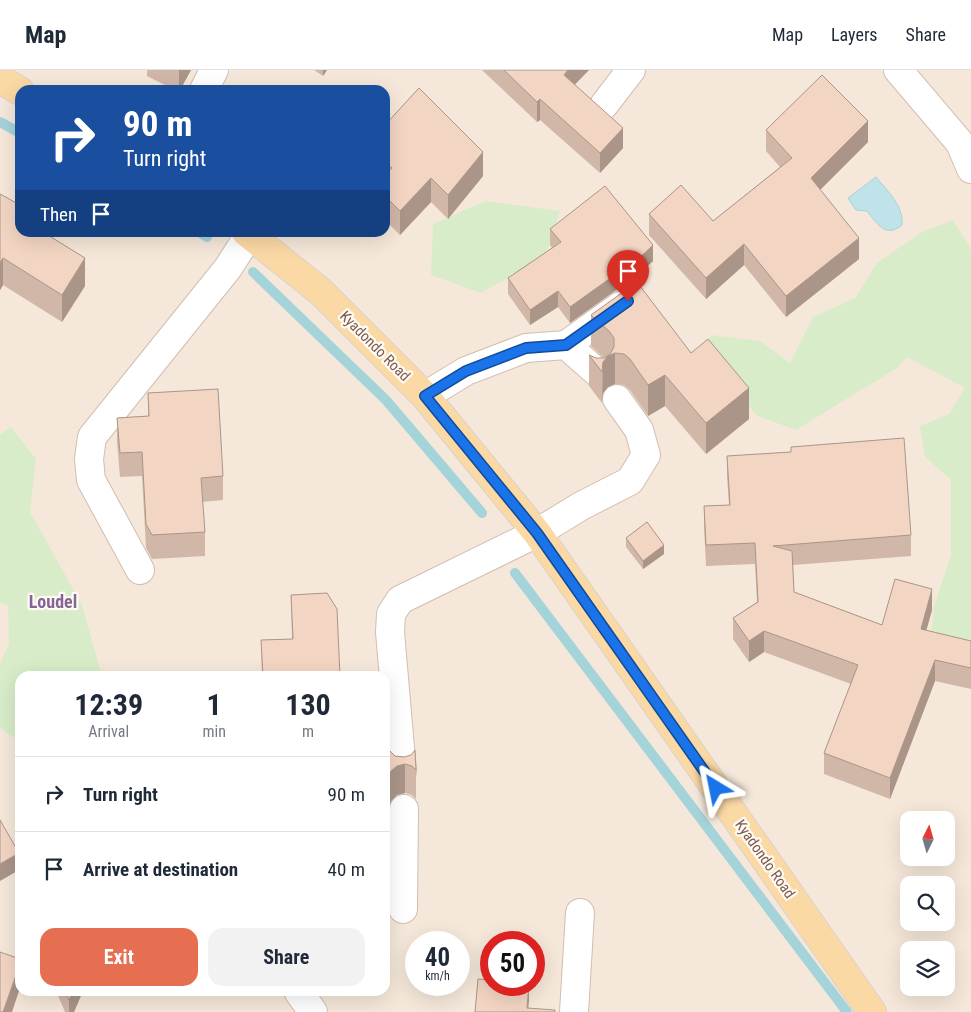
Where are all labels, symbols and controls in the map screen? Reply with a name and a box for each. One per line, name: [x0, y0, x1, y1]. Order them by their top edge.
text: Map: [25, 21, 66, 49]
text: Map: [772, 24, 803, 45]
text: Layers: [831, 24, 878, 45]
text: Share: [906, 24, 946, 45]
text: 90 m: [123, 104, 192, 145]
icon: right: [40, 105, 105, 170]
text: Turn right: [123, 146, 206, 171]
icon: arrive: [87, 200, 115, 228]
text: Then: [40, 203, 77, 226]
pin: [607, 250, 649, 301]
icon: arrive: [614, 257, 642, 285]
street label: Kyadondo Road: [336, 307, 414, 385]
district label: Loudel: [29, 591, 77, 612]
text: 12:39: [74, 687, 143, 722]
text: 1: [207, 687, 222, 722]
text: 130: [285, 687, 331, 722]
text: Arrival: [88, 722, 129, 741]
text: min: [202, 722, 226, 741]
text: m: [302, 722, 314, 741]
position arrow: [689, 761, 741, 813]
icon: right: [40, 780, 68, 808]
text: Turn right: [83, 783, 158, 806]
text: 90 m: [328, 783, 365, 806]
north arrow: [900, 811, 955, 866]
map controls: [900, 811, 955, 996]
street label: Kyadondo Road: [731, 816, 799, 902]
icon: arrive: [40, 855, 68, 883]
text: Arrive at destination: [83, 858, 238, 881]
text: 40 m: [328, 858, 365, 881]
button: search: [900, 876, 955, 931]
button: Exit: [40, 928, 198, 986]
button: Share: [208, 928, 365, 986]
speed limit sign: 50: [480, 931, 545, 996]
button: layers: [900, 941, 955, 996]
text: 40: [425, 943, 450, 972]
text: km/h: [425, 969, 450, 983]

